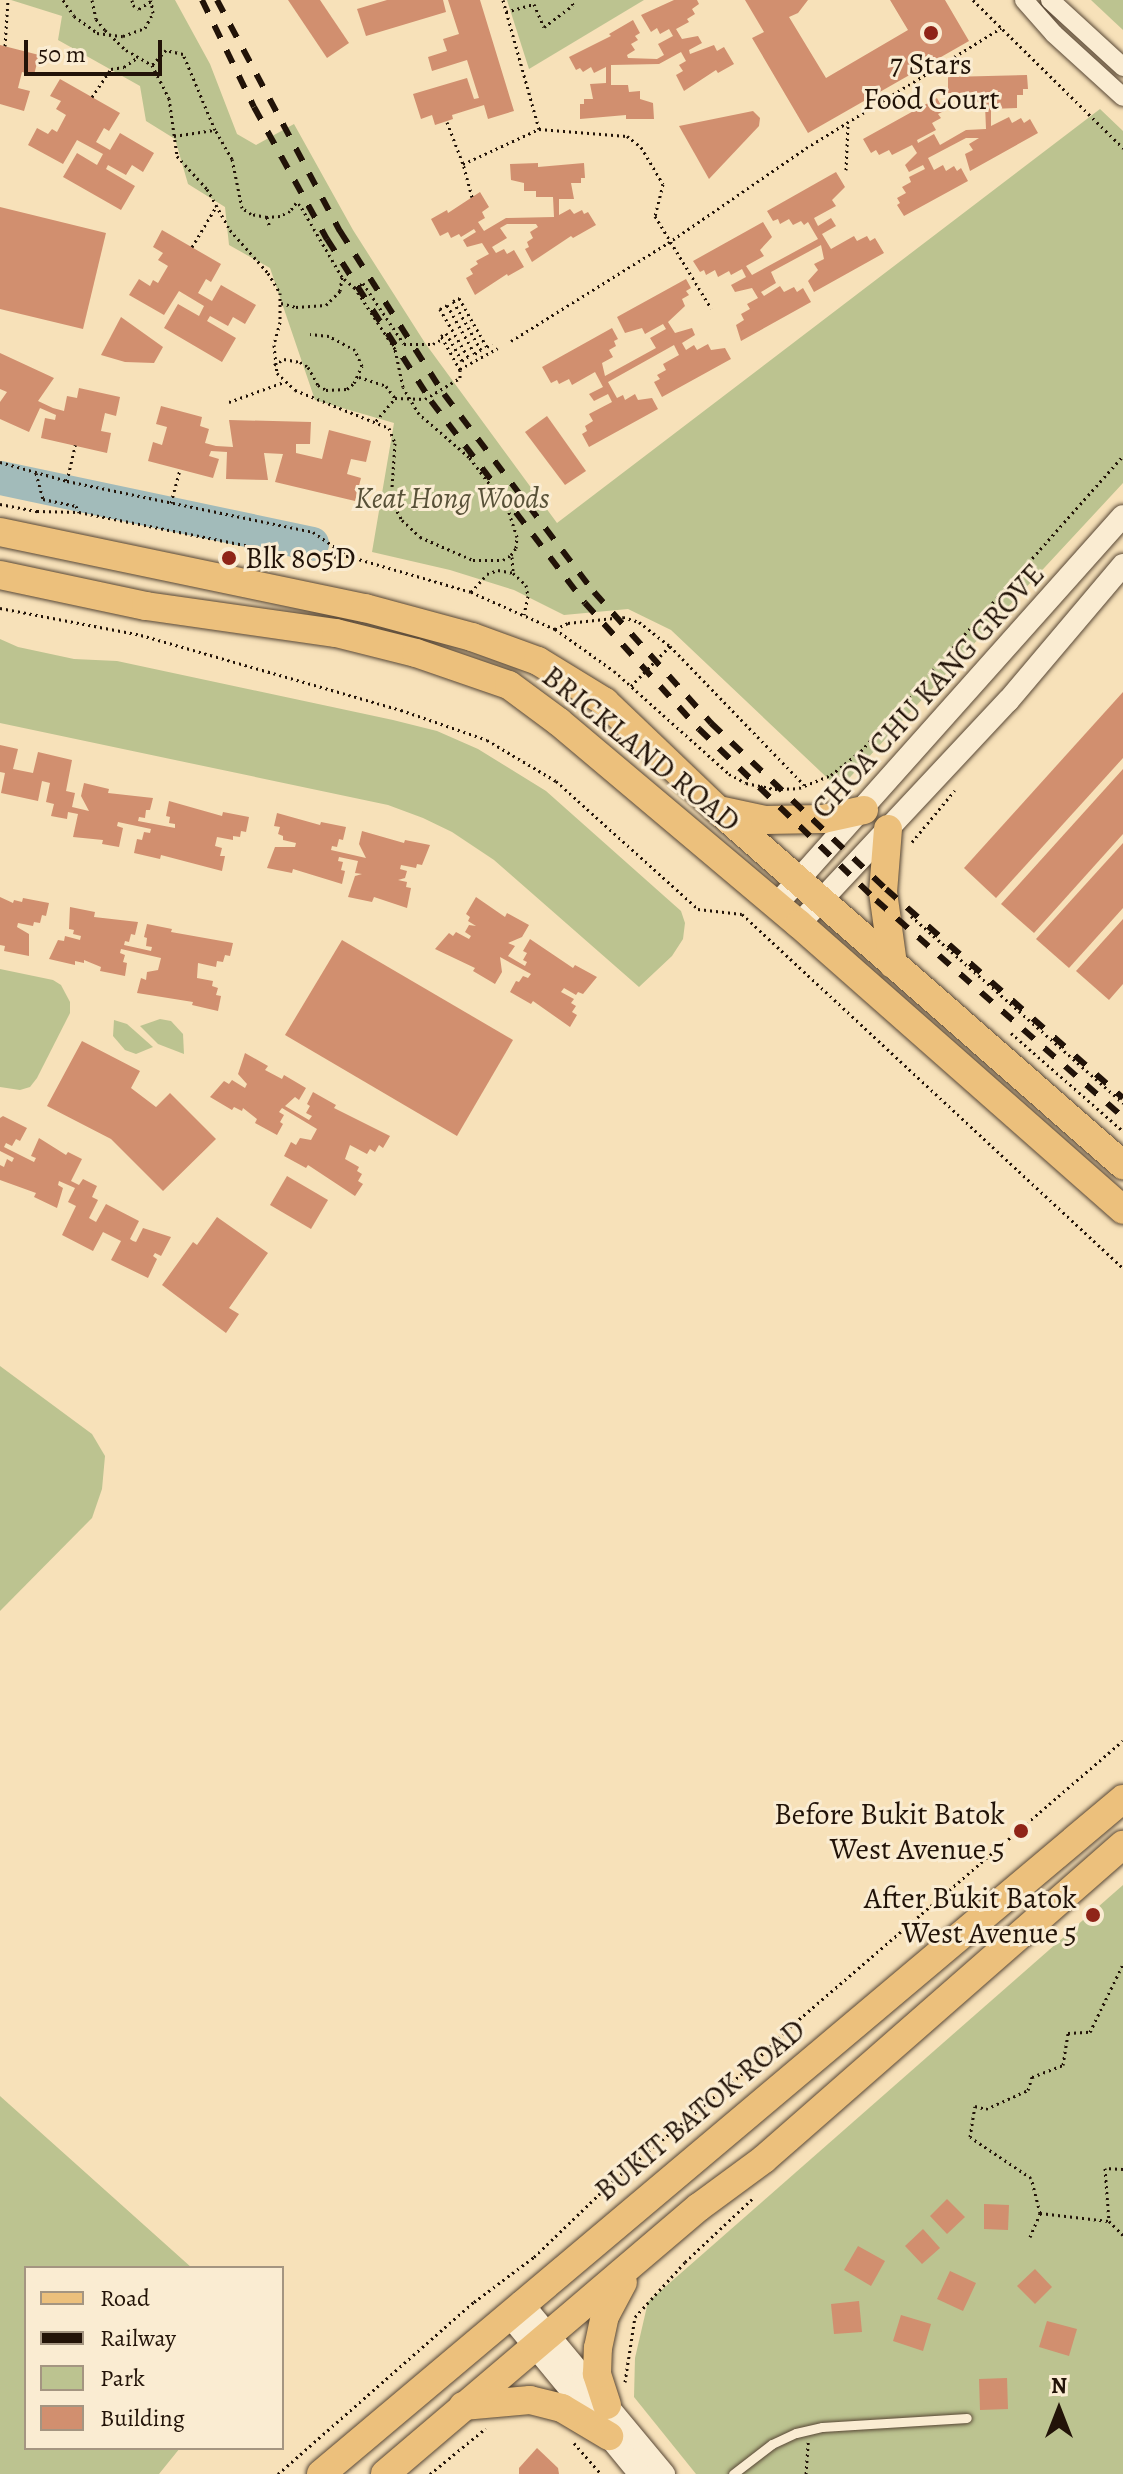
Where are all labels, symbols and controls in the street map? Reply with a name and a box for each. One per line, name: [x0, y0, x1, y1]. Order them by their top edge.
scale bar: [28, 24, 166, 74]
marker: 7 Stars Food Court: [922, 24, 940, 42]
text: 50 m: [38, 38, 86, 70]
place label: 7 Stars Food Court: [863, 46, 999, 116]
park label: Keat Hong Woods: [355, 480, 549, 516]
place label: Blk 805D: [245, 540, 356, 576]
marker: Blk 805D: [220, 549, 238, 567]
street label: CHOA CHU KANG GROVE: [804, 556, 1052, 826]
street label: BRICKLAND ROAD: [535, 658, 747, 840]
place label: Before Bukit Batok West Avenue 5: [774, 1796, 1005, 1866]
marker: Before Bukit Batok West Avenue 5: [1012, 1822, 1030, 1840]
place label: After Bukit Batok West Avenue 5: [864, 1880, 1077, 1950]
marker: After Bukit Batok West Avenue 5: [1084, 1906, 1102, 1924]
street label: BUKIT BATOK ROAD: [588, 2012, 812, 2208]
legend: [24, 2266, 284, 2450]
text: Road: [100, 2282, 150, 2314]
text: Railway: [100, 2322, 176, 2354]
text: Park: [100, 2362, 145, 2394]
north arrow: [1019, 2370, 1099, 2450]
text: N: [1051, 2371, 1067, 2401]
text: Building: [100, 2402, 185, 2434]

